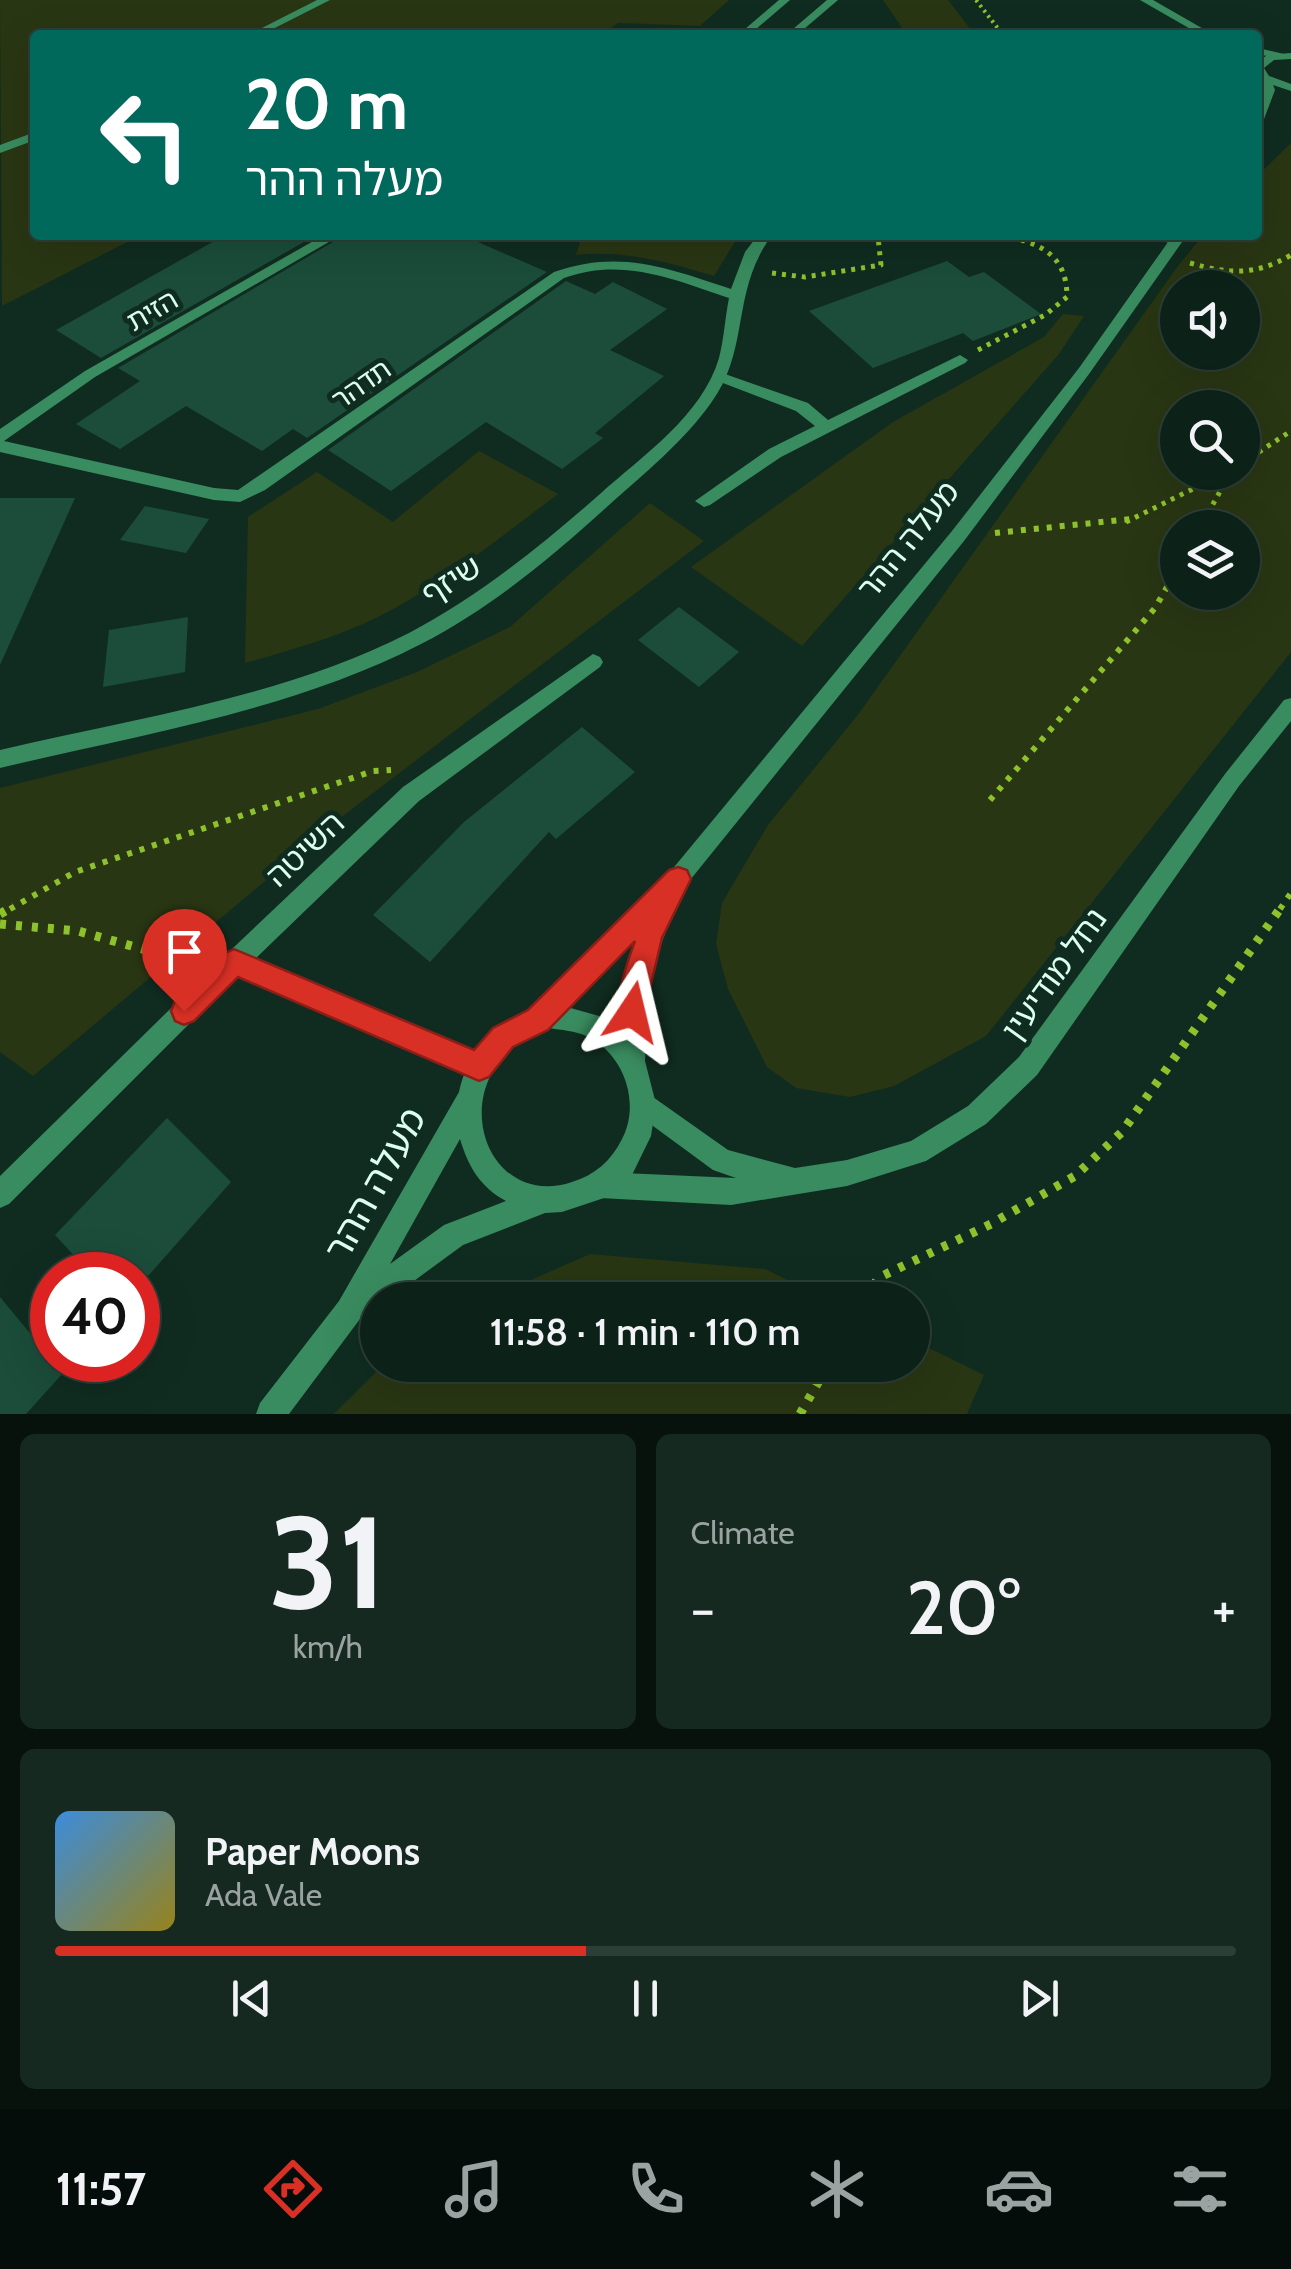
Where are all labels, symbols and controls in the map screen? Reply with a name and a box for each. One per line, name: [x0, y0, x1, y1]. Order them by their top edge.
text: 20 m: [245, 61, 408, 147]
icon: left: [80, 70, 210, 200]
text: מעלה ההר: [245, 152, 443, 206]
map controls: [1160, 270, 1260, 610]
button: sound: [1160, 270, 1260, 370]
street label: הזית: [120, 282, 184, 338]
street label: תדהר: [325, 351, 397, 417]
button: search: [1160, 390, 1260, 490]
street label: מעלה ההר: [848, 473, 967, 607]
button: layers: [1160, 510, 1260, 610]
street label: שיזף: [414, 546, 488, 613]
street label: השיטה: [257, 803, 352, 895]
street label: נחל מודיעין: [993, 900, 1115, 1047]
pin: [142, 909, 227, 1012]
icon: arrive: [157, 924, 212, 979]
position arrow: [580, 960, 684, 1064]
street label: מעלה ההר: [313, 1099, 436, 1268]
speed limit sign: 40: [30, 1252, 160, 1382]
text: 11:58 · 1 min · 110 m: [490, 1308, 800, 1355]
text: 31: [269, 1483, 387, 1641]
text: Climate: [691, 1513, 795, 1552]
text: 20°: [906, 1562, 1020, 1653]
text: −: [691, 1575, 715, 1642]
text: +: [1212, 1575, 1236, 1642]
text: km/h: [293, 1627, 363, 1666]
text: Paper Moons: [205, 1828, 420, 1875]
text: Ada Vale: [205, 1875, 322, 1914]
icon: previous: [224, 1971, 279, 2026]
icon: pause: [618, 1971, 673, 2026]
icon: next: [1012, 1971, 1067, 2026]
icon: directions: [258, 2154, 328, 2224]
icon: music: [439, 2154, 509, 2224]
icon: phone: [621, 2154, 691, 2224]
icon: climate: [802, 2154, 872, 2224]
icon: car: [984, 2154, 1054, 2224]
icon: filters: [1165, 2154, 1235, 2224]
text: 11:57: [56, 2162, 146, 2216]

